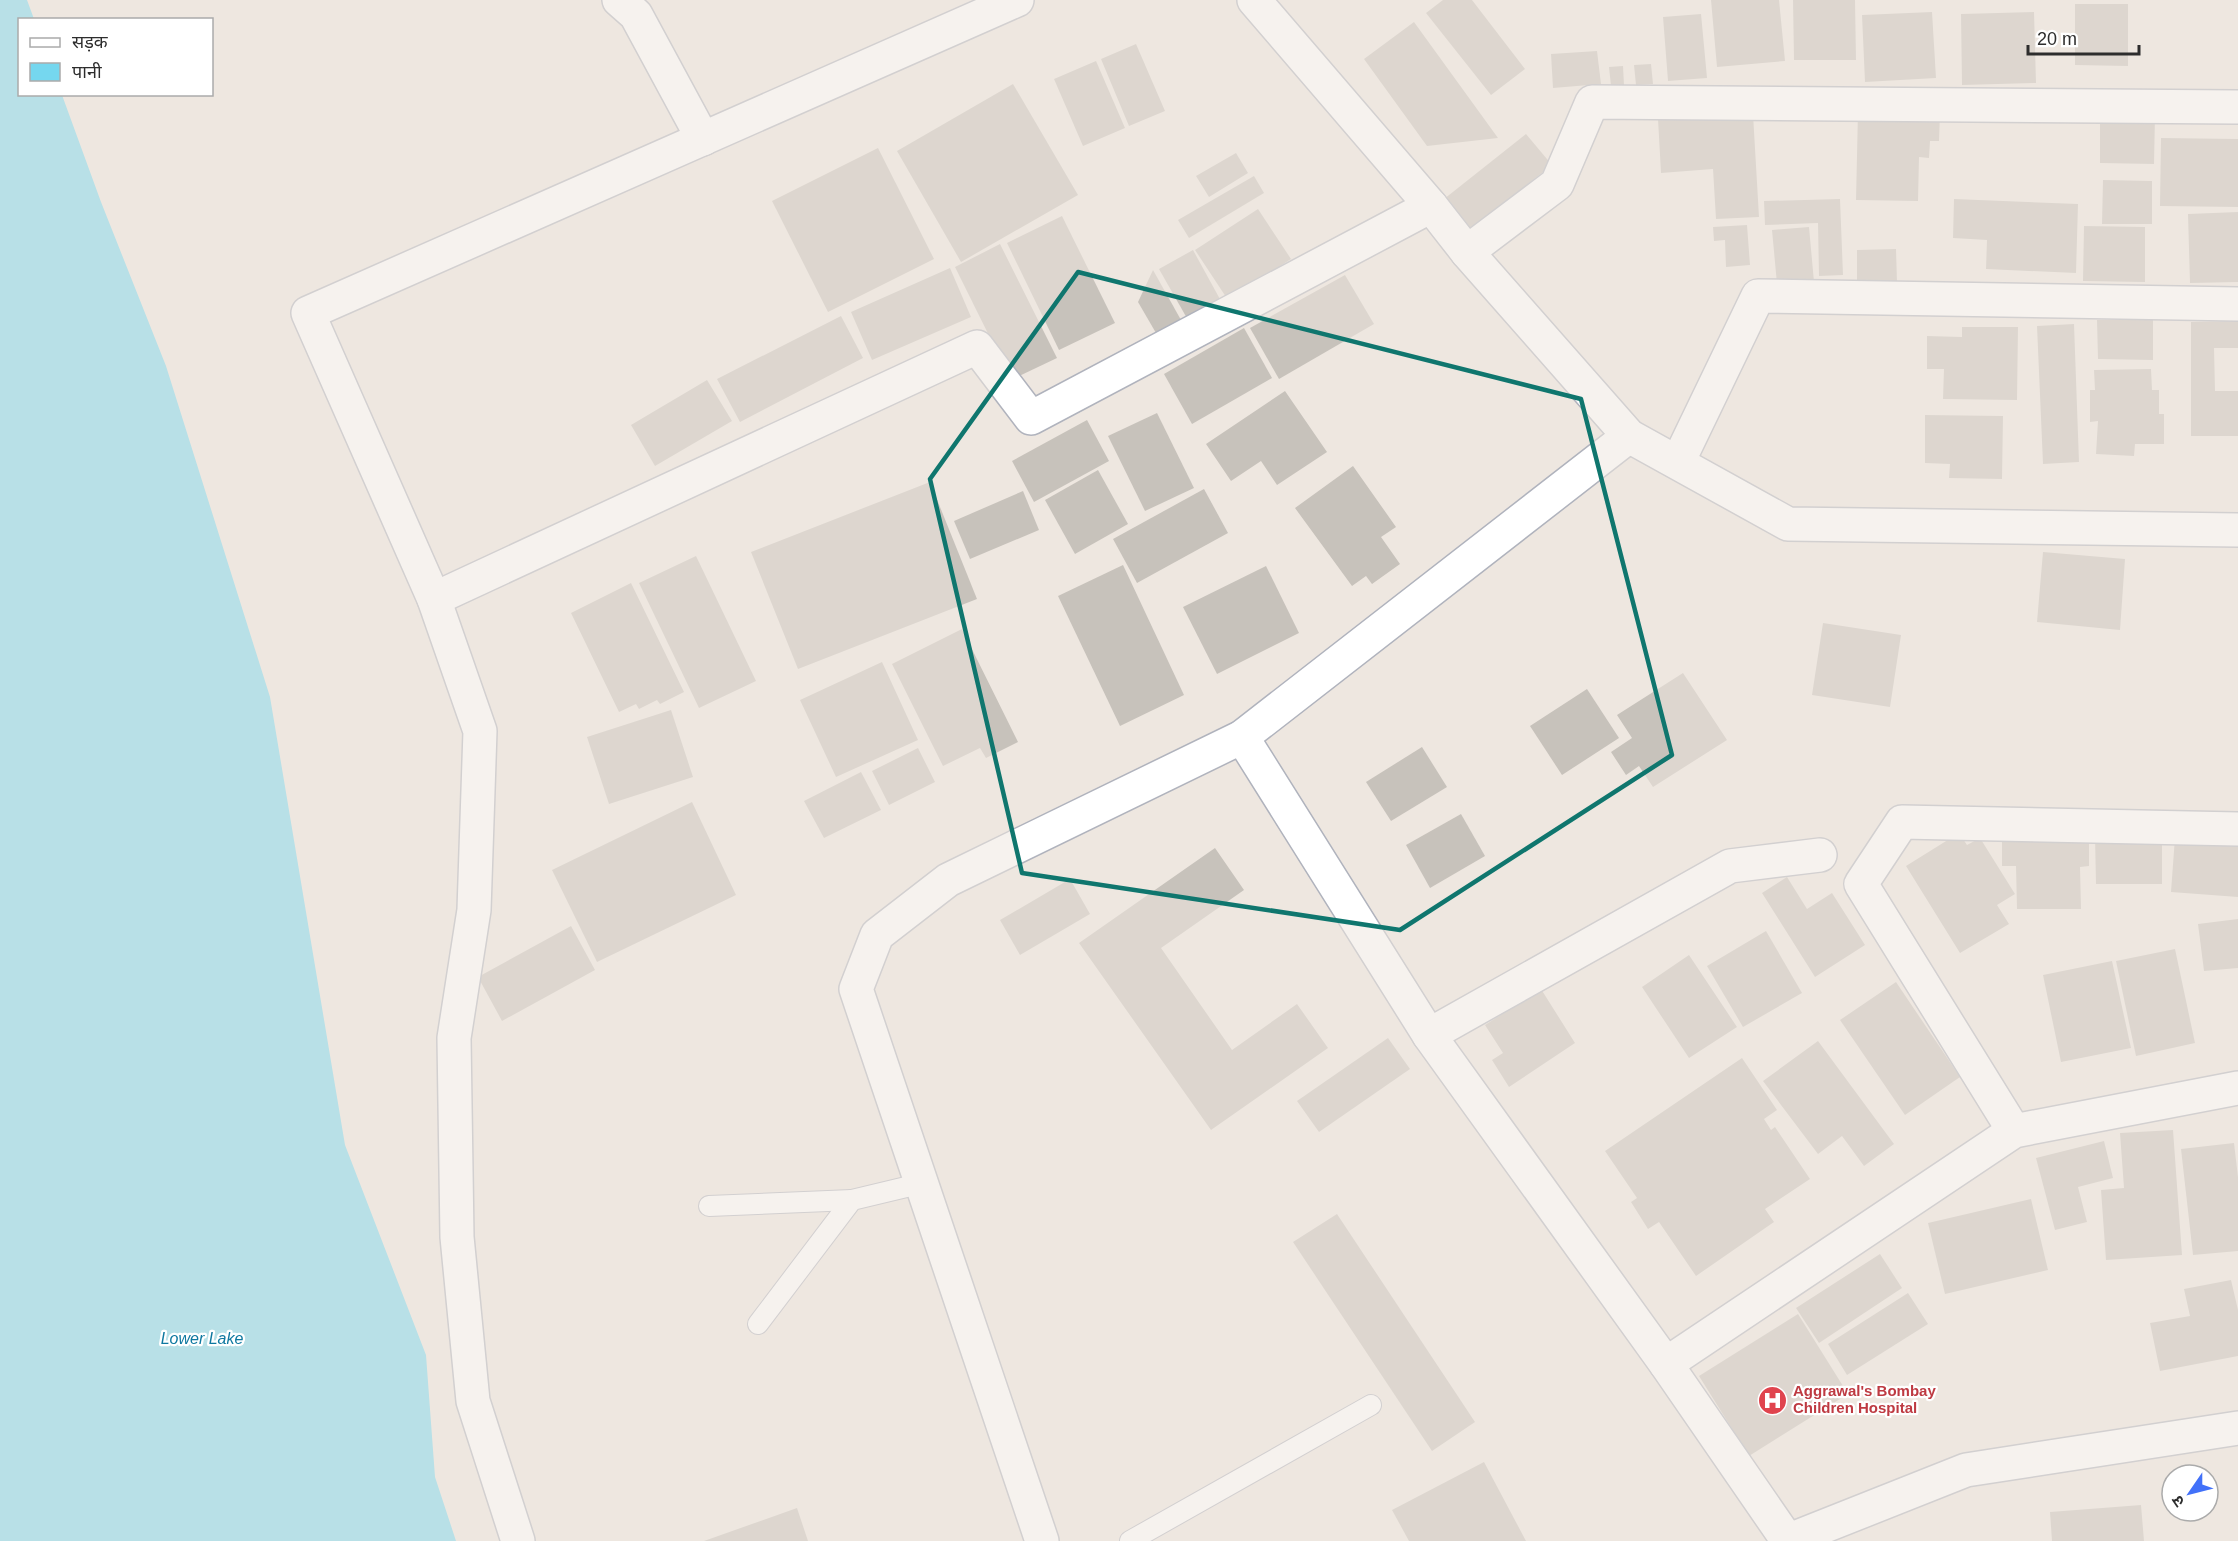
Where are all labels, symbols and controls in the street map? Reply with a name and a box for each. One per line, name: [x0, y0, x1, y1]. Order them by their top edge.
legend: [18, 18, 213, 96]
scale bar: [2028, 18, 2139, 56]
text: 20 m: [2037, 29, 2077, 49]
text: सड़क: [72, 32, 109, 52]
text: पानी: [72, 62, 102, 82]
water label: Lower Lake: [161, 1330, 243, 1347]
place label: Aggrawal's Bombay Children Hospital: [1793, 1382, 1936, 1416]
hospital icon: Aggrawal's Bombay Children Hospital: [1756, 1384, 1788, 1416]
north arrow: [2160, 1463, 2220, 1523]
text: उ: [2168, 1492, 2188, 1510]

